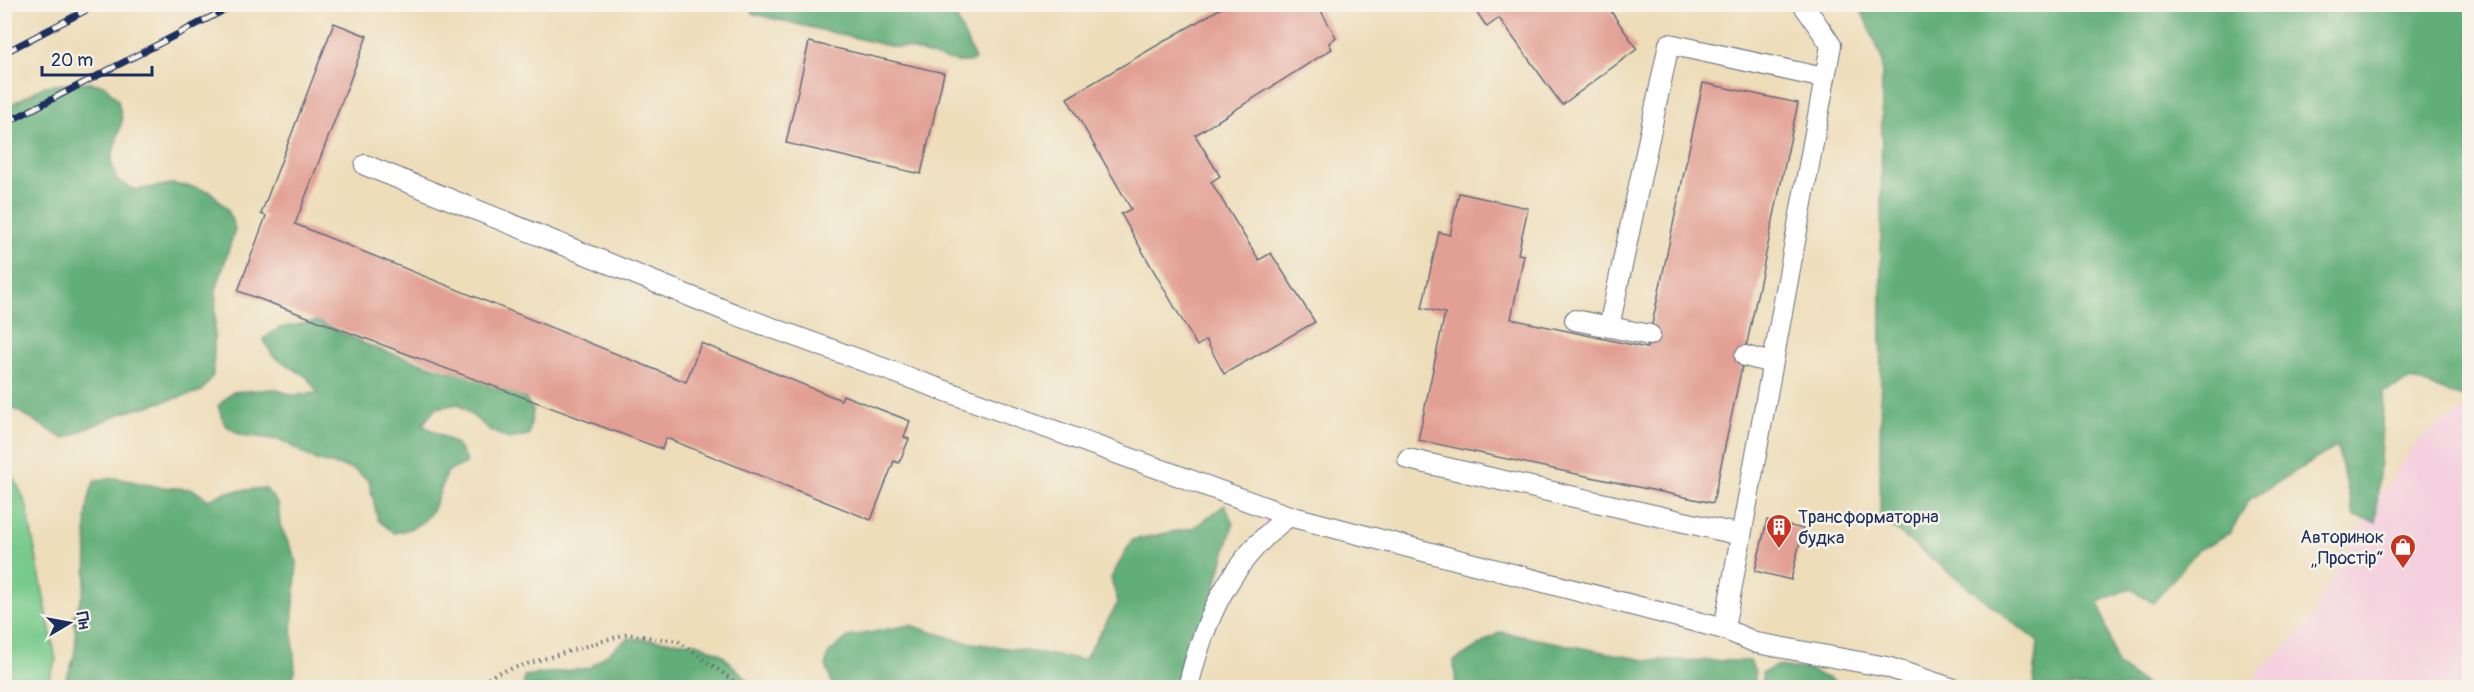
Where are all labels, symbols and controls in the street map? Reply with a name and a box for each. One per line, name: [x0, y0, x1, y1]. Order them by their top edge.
scale bar: [42, 39, 152, 77]
text: 20 m: [51, 49, 93, 72]
place label: Трансформаторна будка: [1798, 506, 1939, 550]
building icon: Трансформаторна будка: [1764, 512, 1794, 550]
place label: Авторинок „Простір“: [2300, 526, 2384, 570]
shop icon: Авторинок „Простір“: [2388, 532, 2418, 570]
north arrow: [39, 593, 99, 653]
text: Пн: [71, 610, 94, 631]

